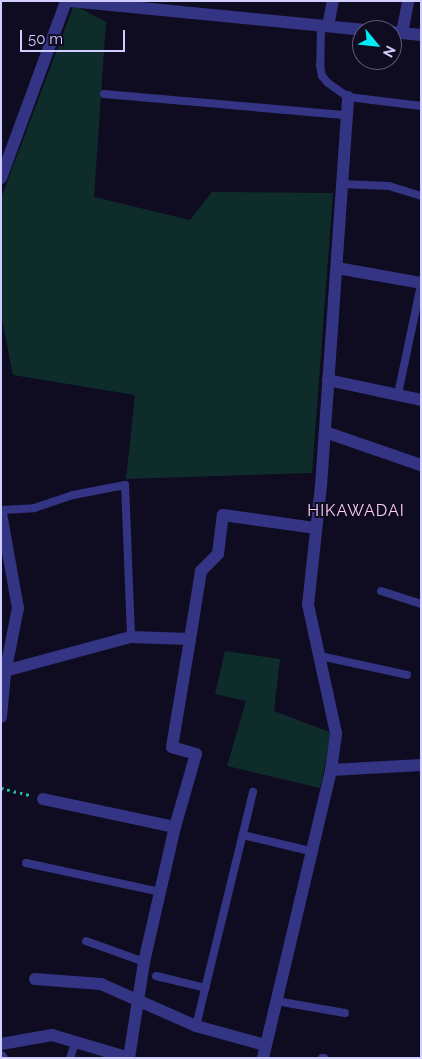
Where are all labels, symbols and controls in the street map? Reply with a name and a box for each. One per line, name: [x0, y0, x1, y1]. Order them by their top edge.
scale bar: [22, 20, 128, 52]
north arrow: [352, 20, 402, 70]
text: 50 m: [28, 30, 63, 48]
text: N: [380, 43, 399, 60]
district label: HIKAWADAI: [306, 501, 406, 521]

